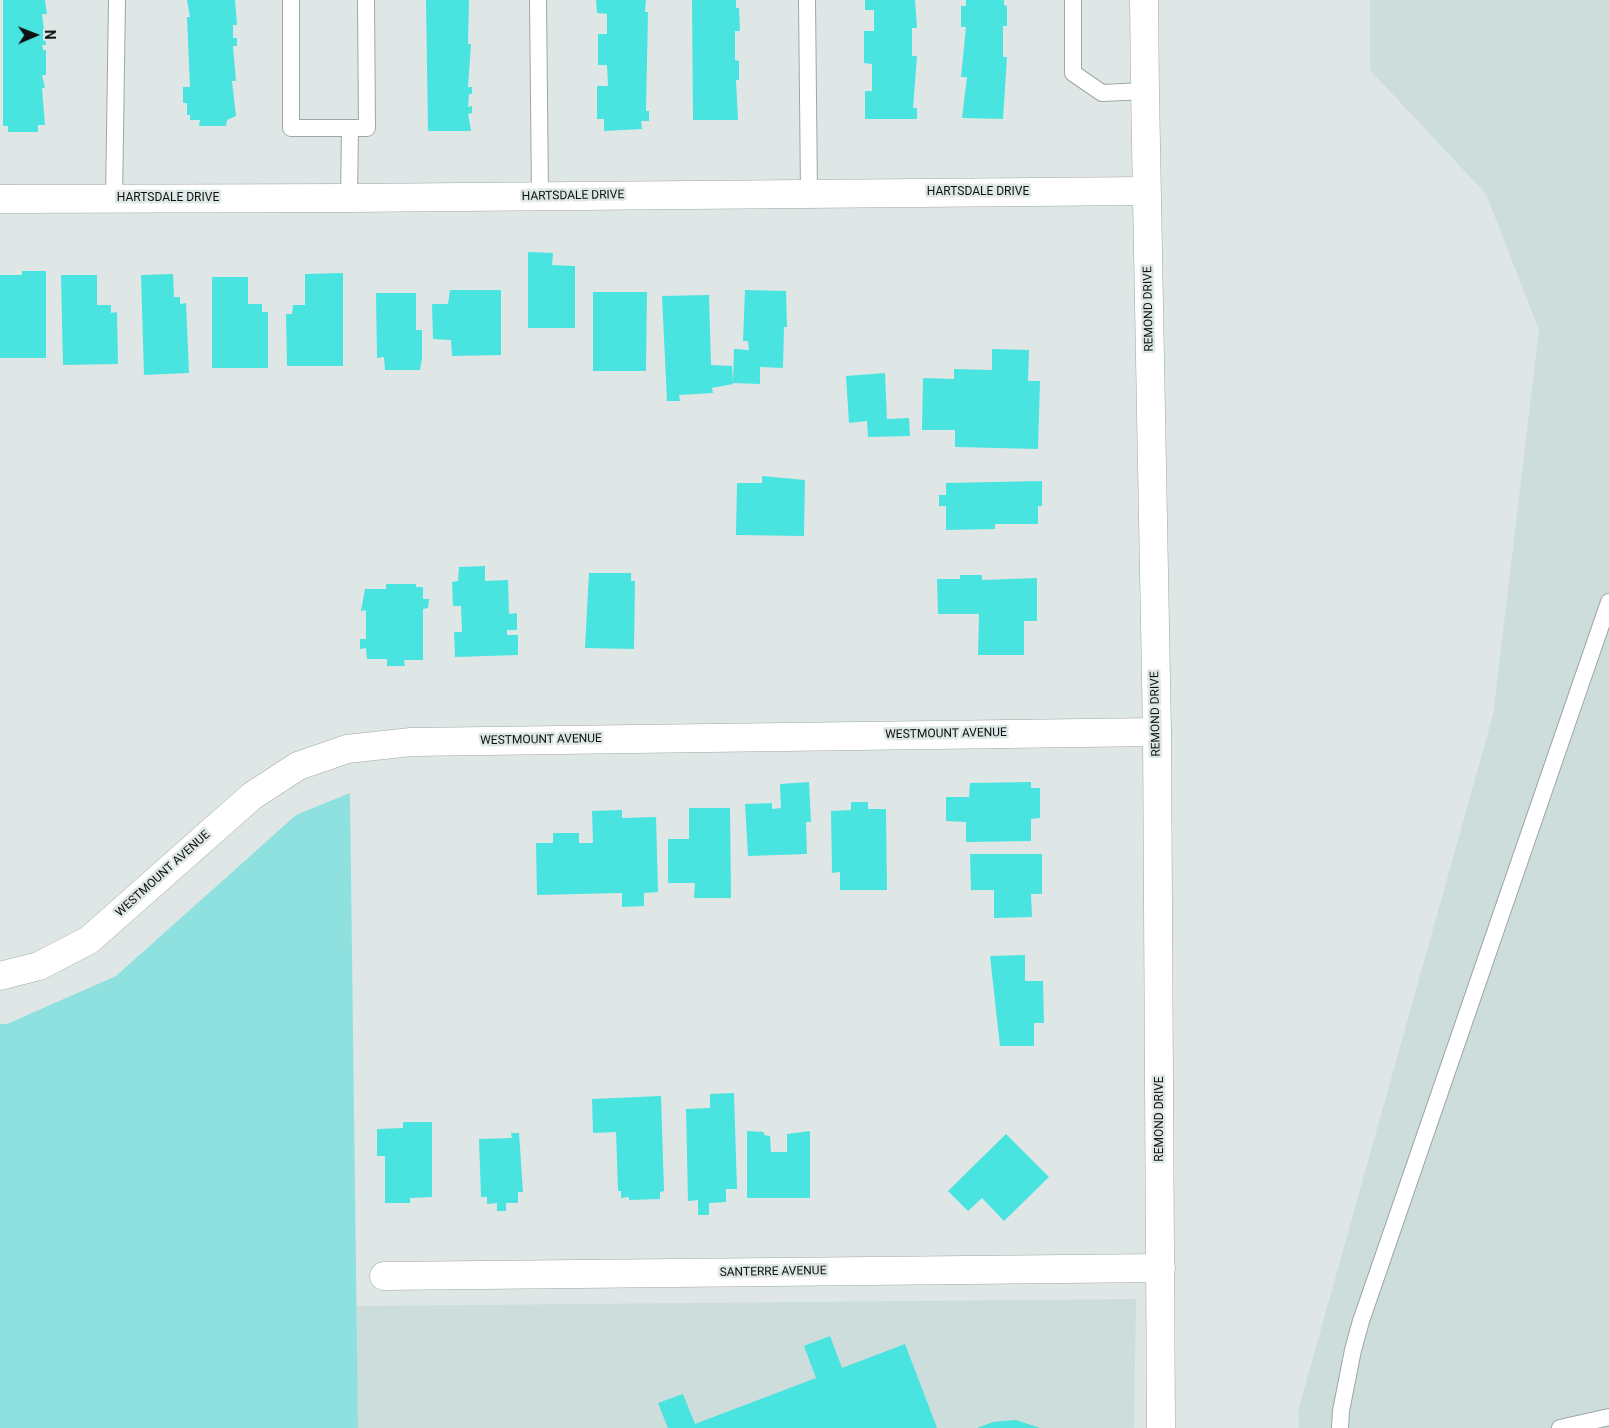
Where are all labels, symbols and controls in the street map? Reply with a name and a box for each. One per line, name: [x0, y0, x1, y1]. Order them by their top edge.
north arrow: [10, 10, 60, 60]
text: N: [42, 30, 58, 40]
street label: HARTSDALE DRIVE: [927, 185, 1029, 199]
street label: HARTSDALE DRIVE: [522, 188, 624, 204]
street label: HARTSDALE DRIVE: [117, 191, 219, 205]
street label: REMOND DRIVE: [1141, 266, 1157, 352]
street label: REMOND DRIVE: [1148, 671, 1164, 757]
street label: WESTMOUNT AVENUE: [885, 726, 1007, 742]
street label: WESTMOUNT AVENUE: [480, 732, 602, 748]
street label: WESTMOUNT AVENUE: [113, 828, 213, 920]
street label: REMOND DRIVE: [1153, 1076, 1167, 1162]
street label: SANTERRE AVENUE: [719, 1264, 827, 1280]

